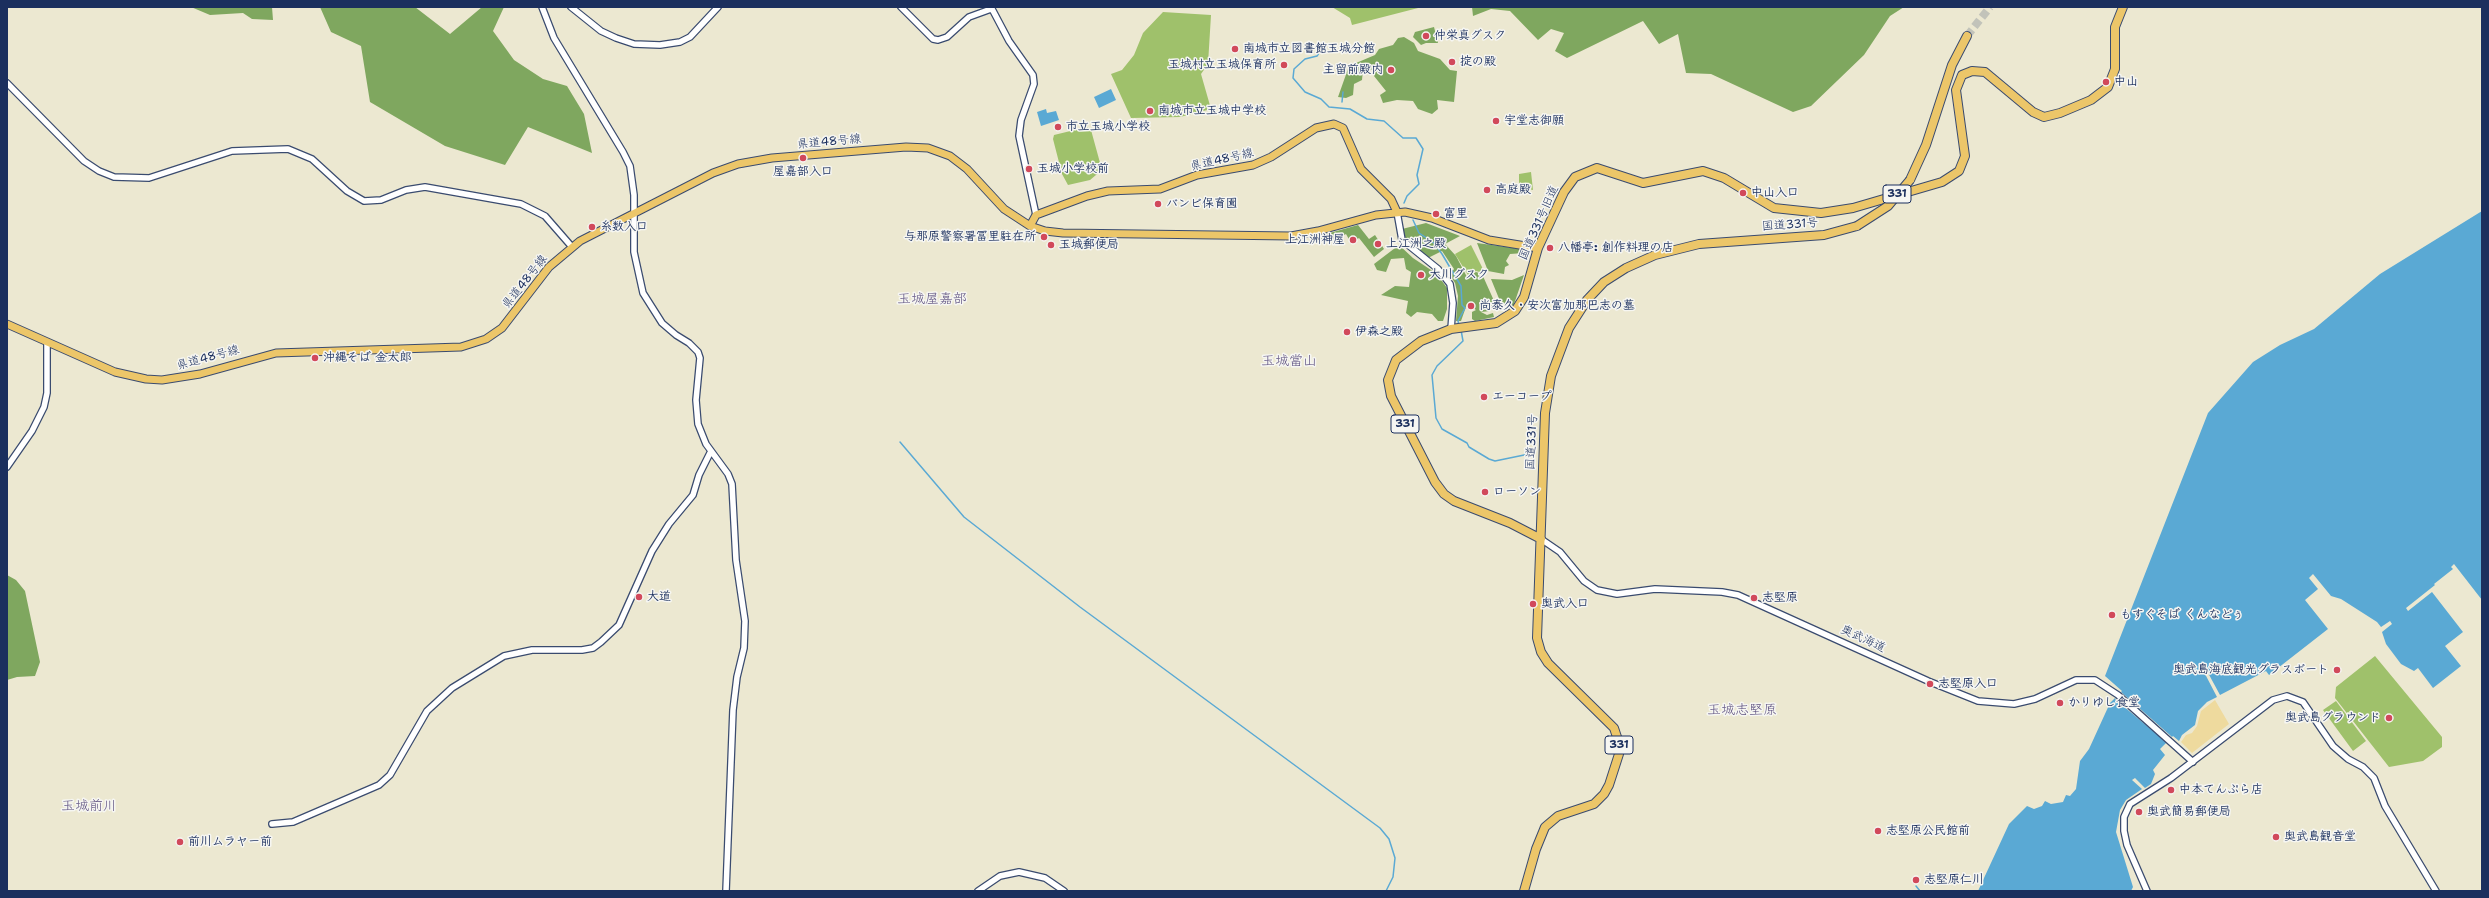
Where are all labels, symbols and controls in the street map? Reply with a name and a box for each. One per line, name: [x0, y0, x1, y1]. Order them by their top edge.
place label: 仲栄真グスク: [1434, 29, 1506, 43]
marker: 仲栄真グスク: [1421, 31, 1431, 41]
place label: 南城市立図書館玉城分館: [1243, 42, 1375, 56]
marker: 南城市立図書館玉城分館: [1230, 44, 1240, 54]
place label: 掟の殿: [1460, 55, 1496, 69]
marker: 掟の殿: [1447, 57, 1457, 67]
place label: 玉城村立玉城保育所: [1168, 58, 1276, 72]
marker: 玉城村立玉城保育所: [1279, 60, 1289, 70]
place label: 主留前殿内: [1323, 63, 1383, 77]
marker: 主留前殿内: [1386, 65, 1396, 75]
place label: 中山: [2114, 75, 2138, 89]
marker: 中山: [2101, 77, 2111, 87]
place label: 南城市立玉城中学校: [1158, 104, 1266, 118]
marker: 南城市立玉城中学校: [1145, 106, 1155, 116]
place label: 宇堂志御願: [1504, 114, 1564, 128]
marker: 宇堂志御願: [1491, 116, 1501, 126]
place label: 市立玉城小学校: [1066, 120, 1150, 134]
marker: 市立玉城小学校: [1053, 122, 1063, 132]
street label: 県道48号線: [796, 132, 862, 152]
street label: 県道48号線: [1189, 146, 1255, 174]
marker: 屋嘉部入口: [798, 153, 808, 163]
place label: 玉城小学校前: [1037, 162, 1109, 176]
marker: 玉城小学校前: [1024, 164, 1034, 174]
place label: 屋嘉部入口: [773, 165, 833, 179]
place label: 高庭殿: [1495, 183, 1531, 197]
street label: 国道331号旧道: [1516, 183, 1562, 263]
marker: 高庭殿: [1482, 185, 1492, 195]
road number: 331: [1883, 185, 1911, 203]
place label: 中山入口: [1751, 186, 1799, 200]
marker: 中山入口: [1738, 188, 1748, 198]
place label: バンビ保育園: [1166, 197, 1238, 211]
marker: バンビ保育園: [1153, 199, 1163, 209]
place label: 富里: [1444, 207, 1468, 221]
marker: 富里: [1431, 209, 1441, 219]
street label: 国道331号: [1761, 216, 1819, 234]
place label: 糸数入口: [600, 220, 648, 234]
marker: 糸数入口: [587, 222, 597, 232]
place label: 与那原警察署冨里駐在所: [904, 230, 1036, 244]
marker: 与那原警察署冨里駐在所: [1039, 232, 1049, 242]
place label: 上江洲神屋: [1285, 233, 1345, 247]
marker: 上江洲神屋: [1348, 235, 1358, 245]
place label: 上江洲之殿: [1386, 237, 1446, 251]
place label: 玉城郵便局: [1059, 238, 1119, 252]
marker: 上江洲之殿: [1373, 239, 1383, 249]
marker: 玉城郵便局: [1046, 240, 1056, 250]
place label: 八幡亭: 創作料理の店: [1558, 241, 1674, 255]
marker: 八幡亭: 創作料理の店: [1545, 243, 1555, 253]
street label: 県道48号線: [499, 252, 551, 312]
place label: 大川グスク: [1429, 268, 1489, 282]
marker: 大川グスク: [1416, 270, 1426, 280]
district label: 玉城屋嘉部: [897, 291, 967, 307]
place label: 尚泰久・安次富加那巴志の墓: [1479, 299, 1635, 313]
marker: 尚泰久・安次富加那巴志の墓: [1466, 301, 1476, 311]
place label: 伊森之殿: [1355, 325, 1403, 339]
marker: 伊森之殿: [1342, 327, 1352, 337]
street label: 県道48号線: [175, 343, 241, 373]
place label: 沖縄そば 金太郎: [323, 351, 411, 365]
marker: 沖縄そば 金太郎: [310, 353, 320, 363]
district label: 玉城當山: [1261, 353, 1317, 369]
place label: エーコープ: [1492, 390, 1552, 404]
marker: エーコープ: [1479, 392, 1489, 402]
street label: 国道331号: [1523, 413, 1541, 471]
road number: 331: [1391, 415, 1419, 433]
place label: ローソン: [1493, 485, 1541, 499]
marker: ローソン: [1480, 487, 1490, 497]
place label: 大道: [647, 590, 671, 604]
place label: 志堅原: [1762, 591, 1798, 605]
marker: 大道: [634, 592, 644, 602]
marker: 志堅原: [1749, 593, 1759, 603]
place label: 奥武入口: [1541, 597, 1589, 611]
marker: 奥武入口: [1528, 599, 1538, 609]
place label: もすぐそば くんなどぅ: [2120, 608, 2244, 622]
marker: もすぐそば くんなどぅ: [2107, 610, 2117, 620]
street label: 奥武海道: [1838, 622, 1888, 656]
place label: 奥武島海底観光グラスボート: [2173, 663, 2329, 677]
marker: 奥武島海底観光グラスボート: [2332, 665, 2342, 675]
place label: 志堅原入口: [1938, 677, 1998, 691]
marker: 志堅原入口: [1925, 679, 1935, 689]
place label: かりゆし食堂: [2068, 696, 2140, 710]
marker: かりゆし食堂: [2055, 698, 2065, 708]
district label: 玉城志堅原: [1707, 702, 1777, 718]
place label: 奥武島グラウンド: [2285, 711, 2381, 725]
marker: 奥武島グラウンド: [2384, 713, 2394, 723]
road number: 331: [1605, 736, 1633, 754]
place label: 中本てんぷら店: [2179, 783, 2263, 797]
marker: 中本てんぷら店: [2166, 785, 2176, 795]
district label: 玉城前川: [61, 798, 117, 814]
place label: 奥武簡易郵便局: [2147, 805, 2231, 819]
marker: 奥武簡易郵便局: [2134, 807, 2144, 817]
place label: 志堅原公民館前: [1886, 824, 1970, 838]
marker: 志堅原公民館前: [1873, 826, 1883, 836]
place label: 奥武島観音堂: [2284, 830, 2356, 844]
marker: 奥武島観音堂: [2271, 832, 2281, 842]
place label: 前川ムラヤー前: [188, 835, 272, 849]
marker: 前川ムラヤー前: [175, 837, 185, 847]
place label: 志堅原仁川: [1924, 873, 1984, 887]
marker: 志堅原仁川: [1911, 875, 1921, 885]

